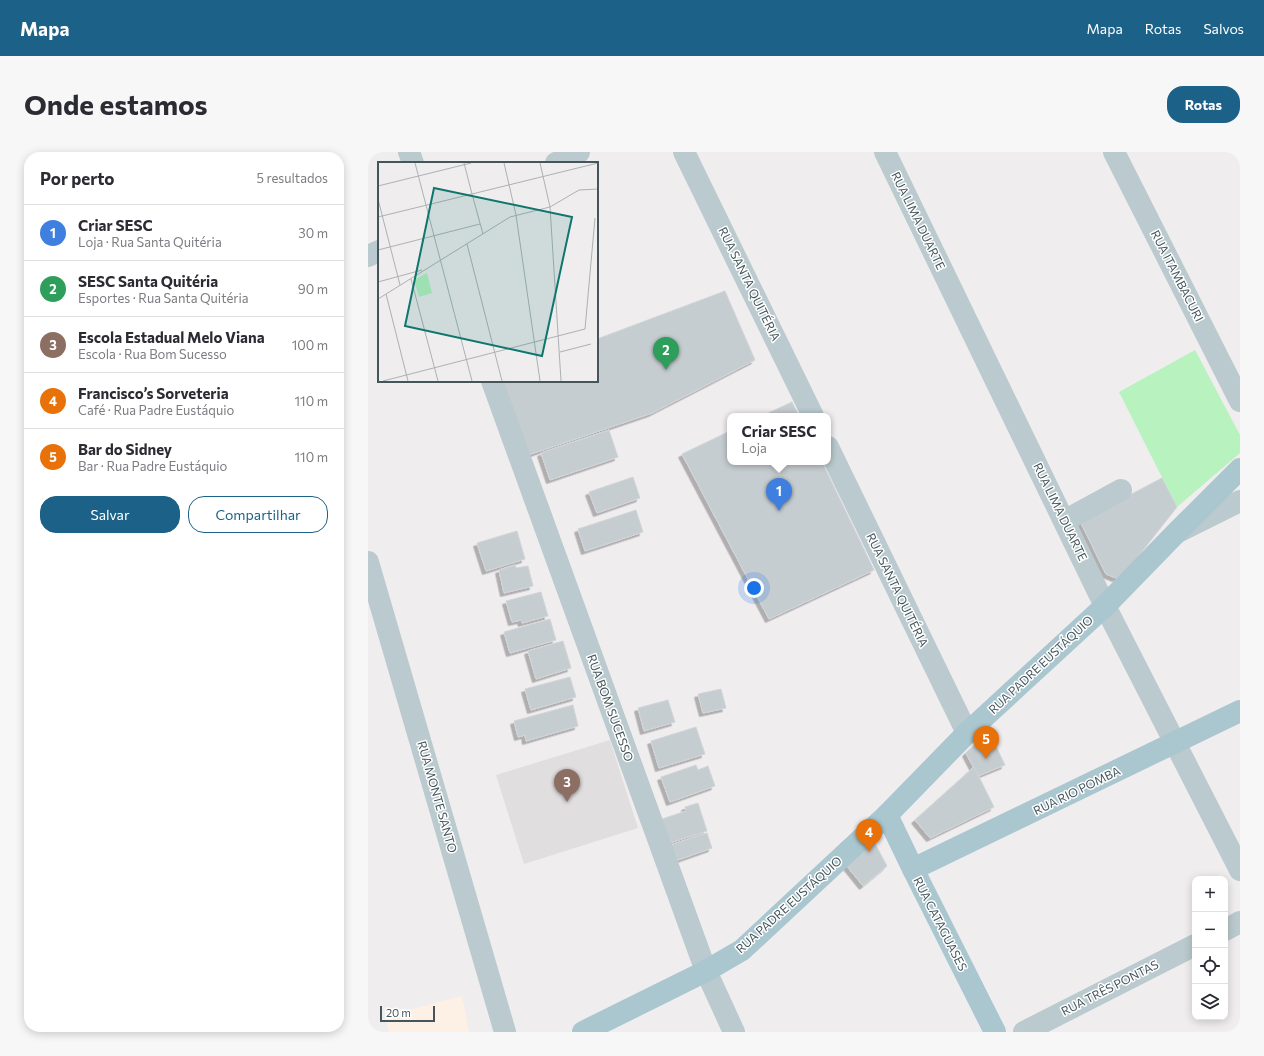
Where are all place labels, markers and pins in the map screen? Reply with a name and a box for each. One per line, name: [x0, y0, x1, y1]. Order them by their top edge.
pin: 2: [653, 337, 679, 370]
pin: 1: [766, 478, 792, 511]
pin: 5: [973, 726, 999, 759]
pin: 3: [554, 769, 580, 802]
pin: 4: [856, 819, 882, 852]

